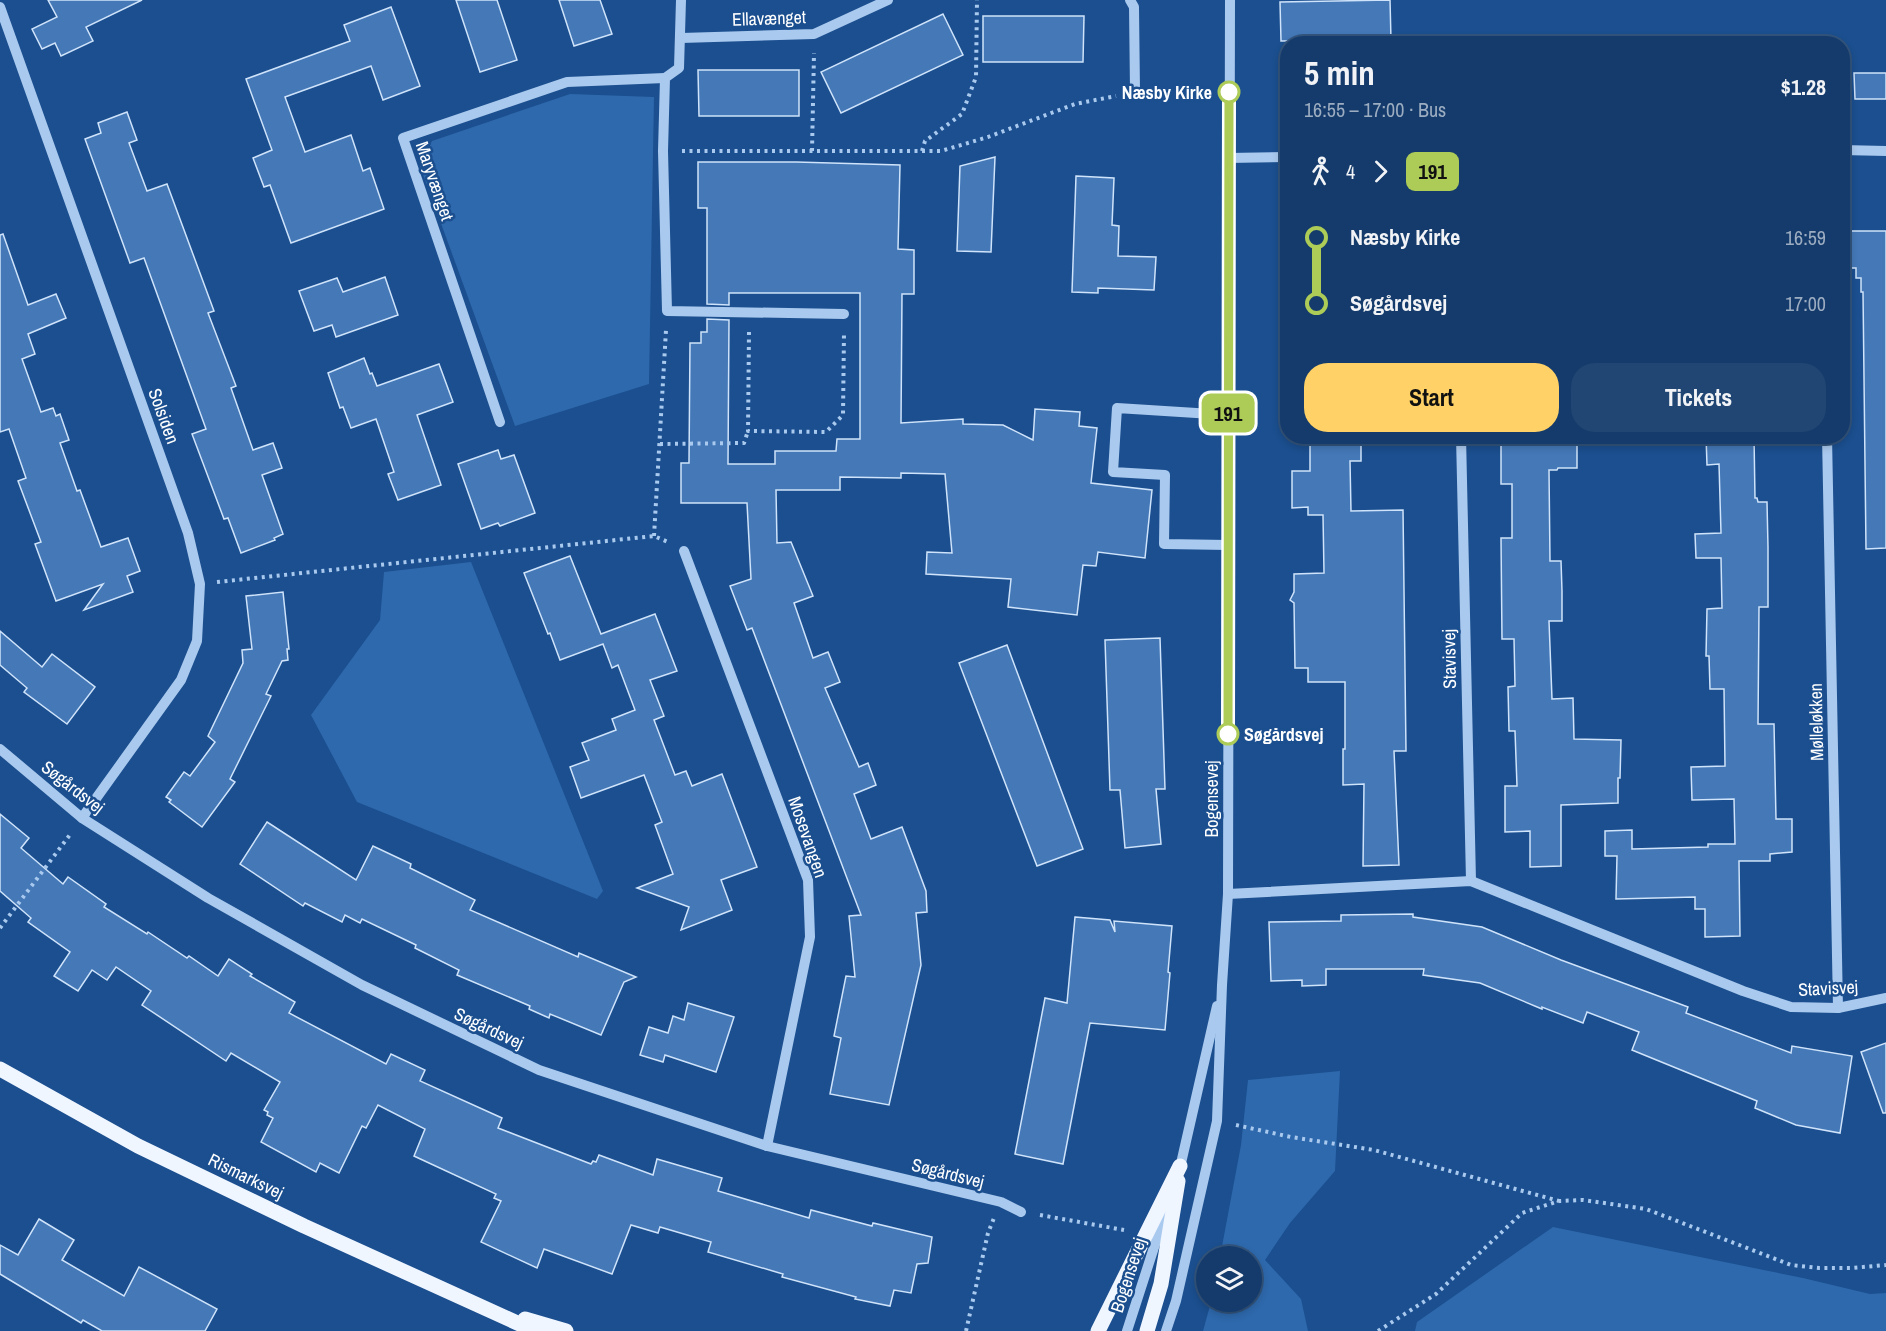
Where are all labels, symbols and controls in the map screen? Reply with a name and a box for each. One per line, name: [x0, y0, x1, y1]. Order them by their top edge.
street label: Ellavænget: [732, 4, 806, 32]
text: 5 min: [1304, 51, 1375, 95]
text: $1.28: [1781, 72, 1826, 102]
place label: Næsby Kirke: [1122, 80, 1212, 105]
marker: Næsby Kirke: [1218, 81, 1240, 103]
text: 16:55 – 17:00 · Bus: [1304, 96, 1446, 123]
street label: Maryvænget: [410, 138, 460, 224]
icon: walk: [1304, 155, 1337, 188]
icon: forward: [1364, 155, 1397, 188]
text: 191: [1418, 157, 1447, 186]
text: 4: [1346, 158, 1355, 185]
text: Næsby Kirke: [1350, 222, 1460, 252]
text: 16:59: [1785, 224, 1826, 251]
text: Søgårdsvej: [1350, 288, 1447, 318]
text: 17:00: [1785, 290, 1826, 317]
button: Start: [1304, 363, 1559, 432]
button: Tickets: [1571, 363, 1826, 432]
street label: Solsiden: [142, 385, 186, 447]
line badge: 191: [1194, 394, 1262, 432]
text: 191: [1214, 399, 1242, 428]
street label: Stavisvej: [1436, 629, 1462, 689]
street label: Mølleløkken: [1803, 683, 1829, 761]
place label: Søgårdsvej: [1244, 722, 1324, 747]
marker: Søgårdsvej: [1217, 723, 1239, 745]
street label: Søgårdsvej: [36, 754, 110, 820]
street label: Bogensevej: [1199, 760, 1224, 838]
street label: Mosevangen: [782, 793, 834, 881]
street label: Stavisvej: [1797, 974, 1859, 1002]
street label: Søgårdsvej: [450, 1001, 528, 1055]
street label: Rismarksvej: [204, 1147, 288, 1205]
street label: Søgårdsvej: [909, 1152, 987, 1194]
street label: Bogensevej: [1104, 1234, 1152, 1316]
map controls: [1196, 1246, 1262, 1312]
button: layers: [1196, 1246, 1262, 1312]

